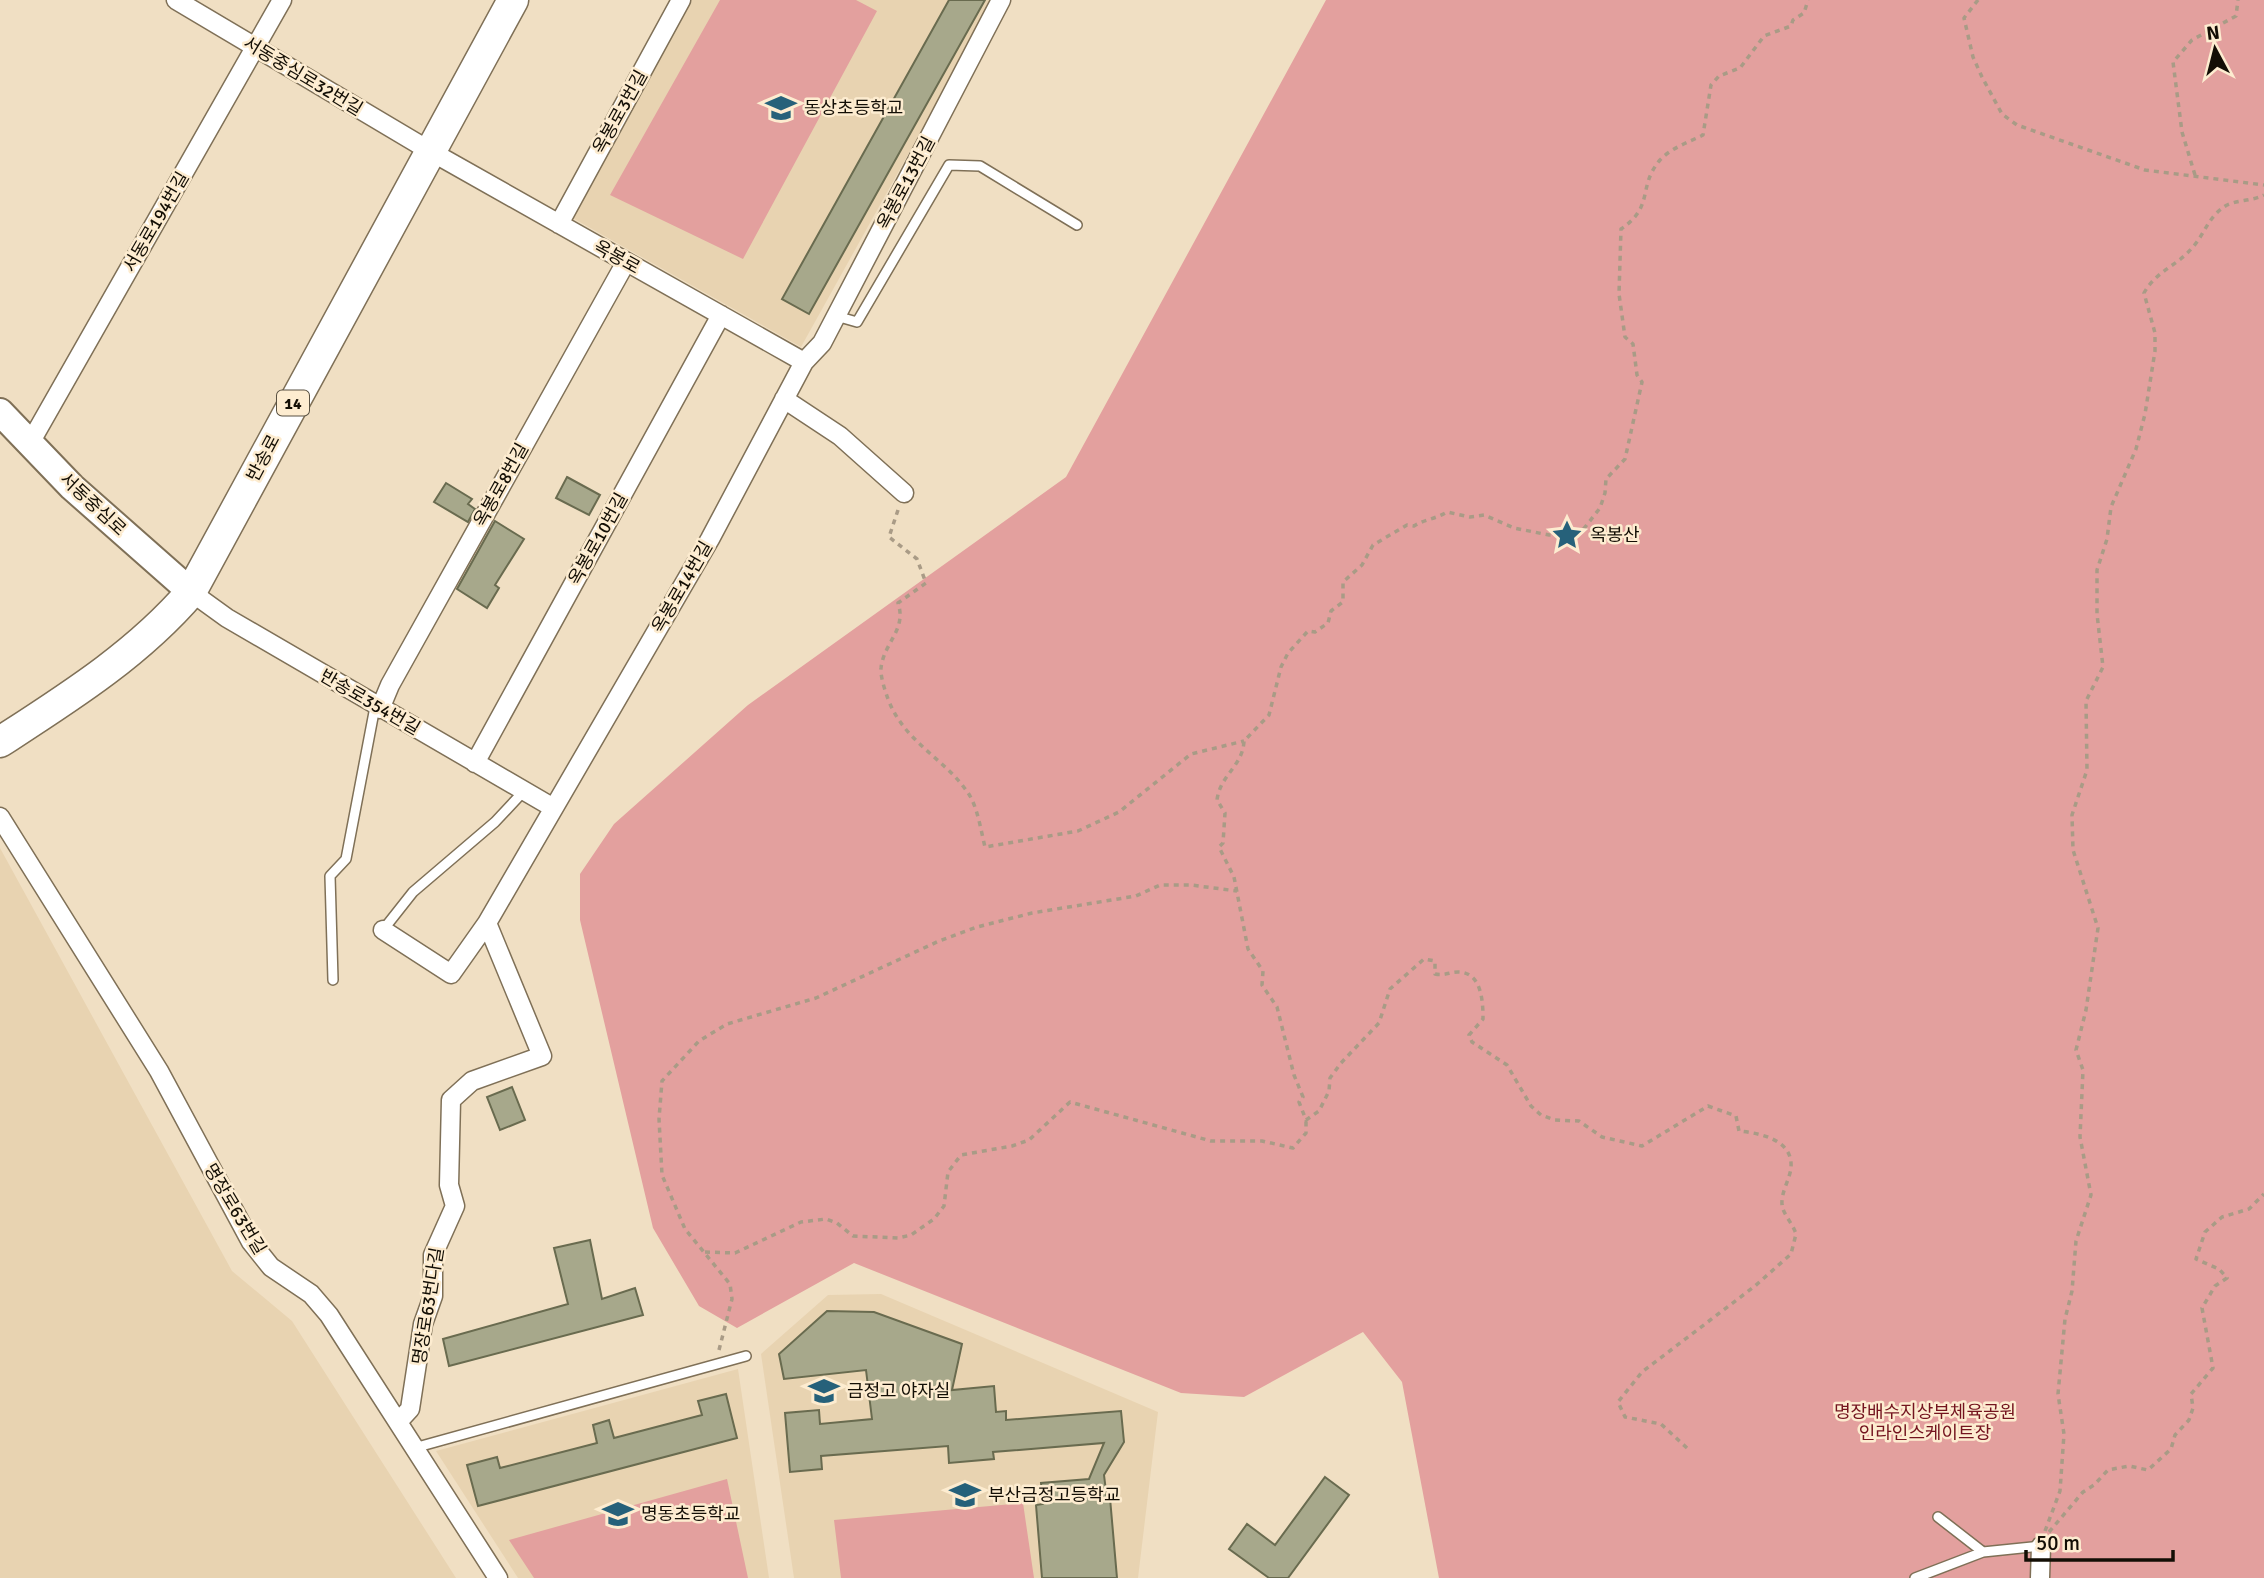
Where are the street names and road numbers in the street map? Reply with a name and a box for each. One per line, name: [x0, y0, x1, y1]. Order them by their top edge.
street label: 서동중심로32번길: [239, 32, 367, 120]
street label: 옥봉로3번길: [588, 66, 652, 158]
street label: 옥봉로13번길: [872, 133, 940, 233]
street label: 서동로194번길: [118, 168, 194, 276]
street label: 옥봉로: [590, 235, 644, 279]
road number: 14: [277, 390, 309, 416]
street label: 반송로: [242, 431, 284, 485]
street label: 옥봉로8번길: [469, 439, 533, 531]
street label: 서동중심로: [55, 468, 131, 540]
street label: 옥봉로10번길: [564, 489, 632, 589]
street label: 옥봉로14번길: [647, 537, 717, 637]
street label: 반송로354번길: [316, 664, 424, 740]
street label: 명장로63번길: [199, 1160, 271, 1258]
street label: 명장로63번다길: [408, 1246, 448, 1366]

